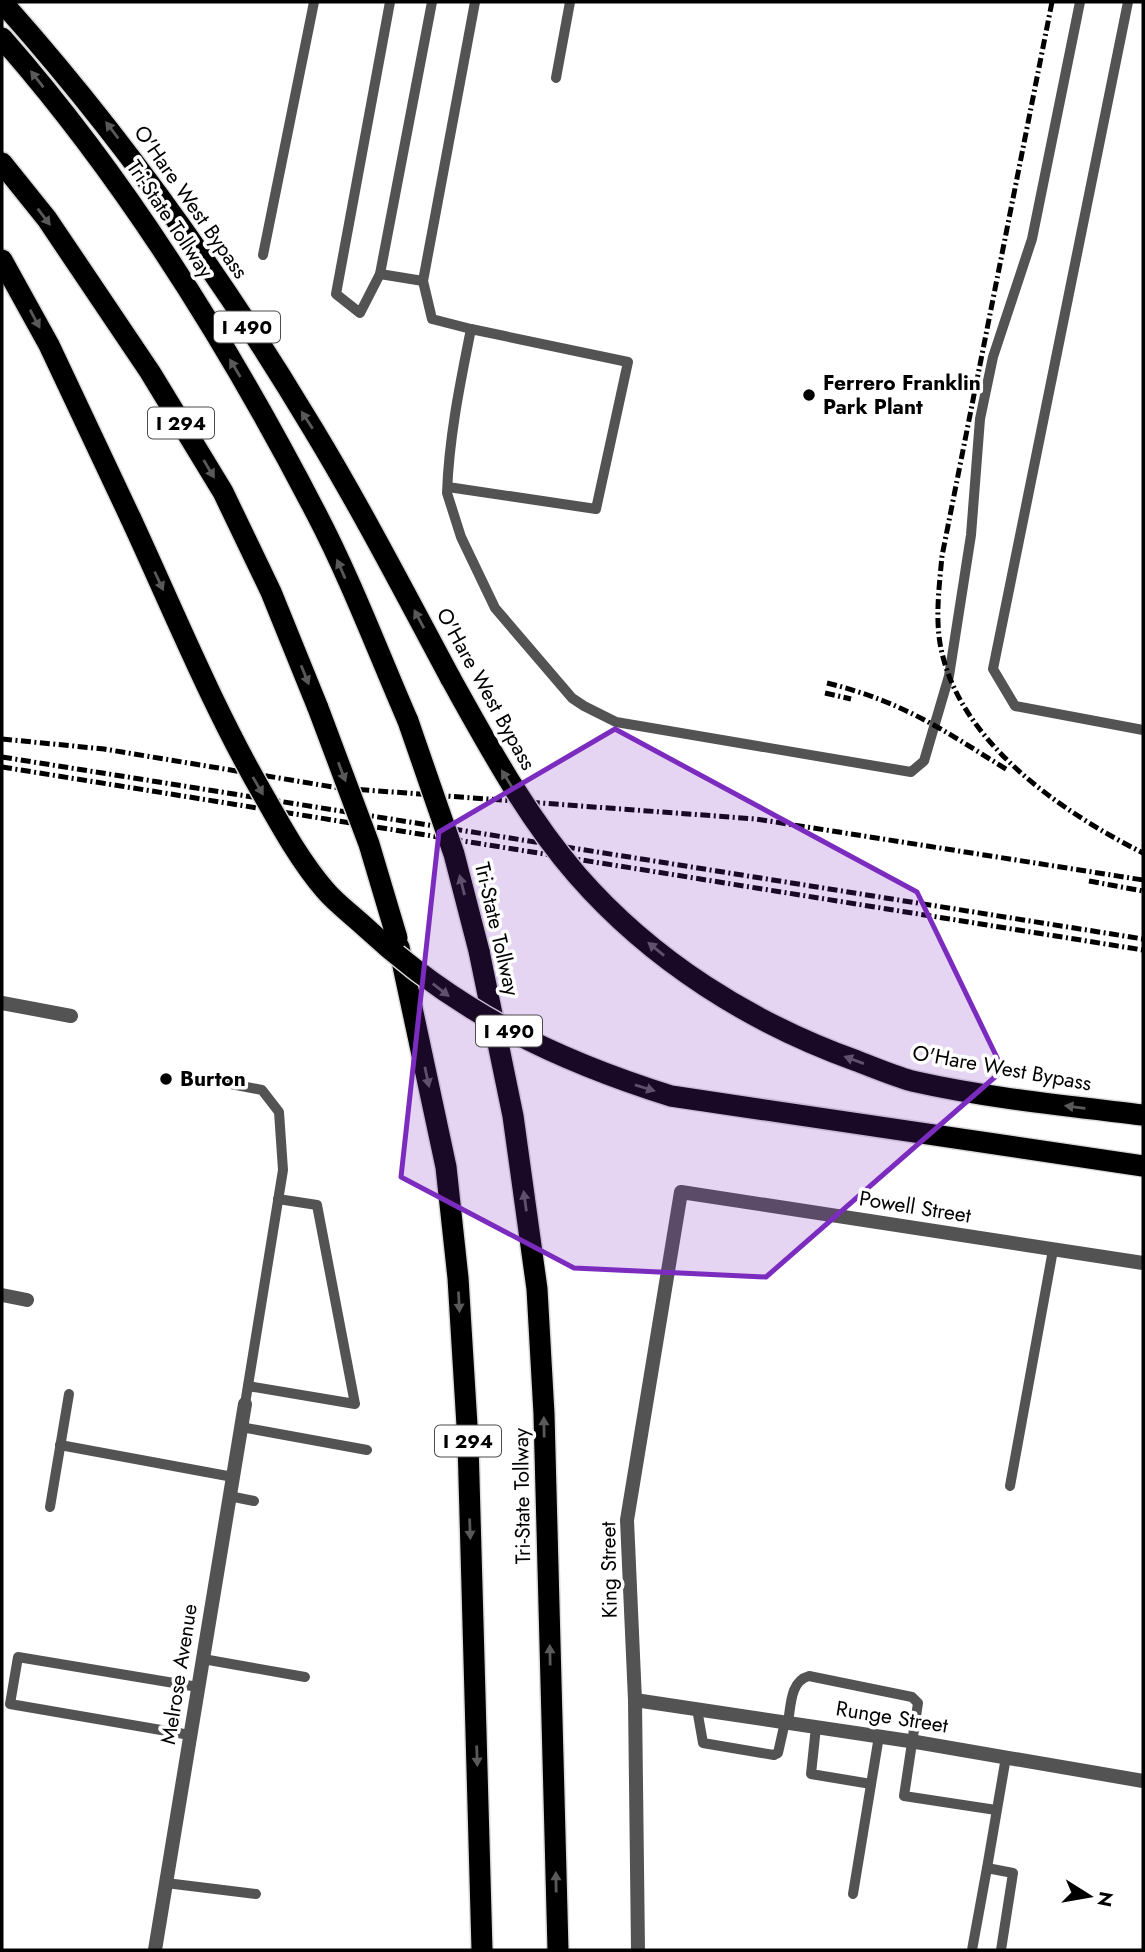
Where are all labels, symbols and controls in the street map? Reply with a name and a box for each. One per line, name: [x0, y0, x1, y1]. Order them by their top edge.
one-way arrow: [30, 71, 45, 89]
street label: O'Hare West Bypass: [127, 119, 255, 285]
one-way arrow: [104, 122, 119, 140]
street label: Tri-State Tollway: [119, 154, 221, 284]
one-way arrow: [37, 208, 51, 226]
one-way arrow: [29, 309, 41, 329]
road number: I 490: [214, 312, 280, 342]
one-way arrow: [229, 358, 242, 377]
place label: Ferrero Franklin Park Plant: [823, 368, 981, 422]
marker: Ferrero Franklin Park Plant: [801, 387, 817, 403]
road number: I 294: [148, 408, 214, 438]
one-way arrow: [301, 411, 314, 430]
one-way arrow: [202, 459, 215, 478]
one-way arrow: [335, 559, 347, 579]
one-way arrow: [153, 571, 165, 591]
street label: O'Hare West Bypass: [429, 602, 543, 776]
one-way arrow: [413, 609, 425, 629]
one-way arrow: [299, 664, 310, 685]
one-way arrow: [337, 761, 348, 782]
one-way arrow: [501, 770, 513, 789]
one-way arrow: [252, 776, 264, 796]
street label: Tri-State Tollway: [467, 859, 527, 999]
one-way arrow: [456, 874, 467, 896]
one-way arrow: [648, 942, 666, 957]
one-way arrow: [431, 982, 449, 997]
road number: I 490: [476, 1015, 542, 1046]
street label: O'Hare West Bypass: [910, 1037, 1094, 1099]
one-way arrow: [843, 1054, 864, 1065]
place label: Burton: [180, 1064, 246, 1094]
one-way arrow: [421, 1066, 432, 1088]
marker: Burton: [158, 1071, 174, 1087]
one-way arrow: [634, 1083, 655, 1093]
one-way arrow: [1064, 1101, 1086, 1112]
street label: Powell Street: [857, 1183, 973, 1231]
one-way arrow: [519, 1190, 530, 1212]
one-way arrow: [454, 1291, 465, 1313]
one-way arrow: [539, 1416, 550, 1438]
road number: I 294: [435, 1426, 501, 1456]
street label: Tri-State Tollway: [506, 1427, 538, 1564]
one-way arrow: [465, 1518, 476, 1540]
street label: King Street: [593, 1521, 625, 1619]
street label: Melrose Avenue: [153, 1601, 205, 1746]
one-way arrow: [545, 1643, 556, 1665]
street label: Runge Street: [834, 1693, 950, 1741]
one-way arrow: [471, 1746, 482, 1768]
north arrow: [1054, 1861, 1124, 1931]
one-way arrow: [551, 1871, 562, 1893]
text: N: [1091, 1889, 1120, 1909]

